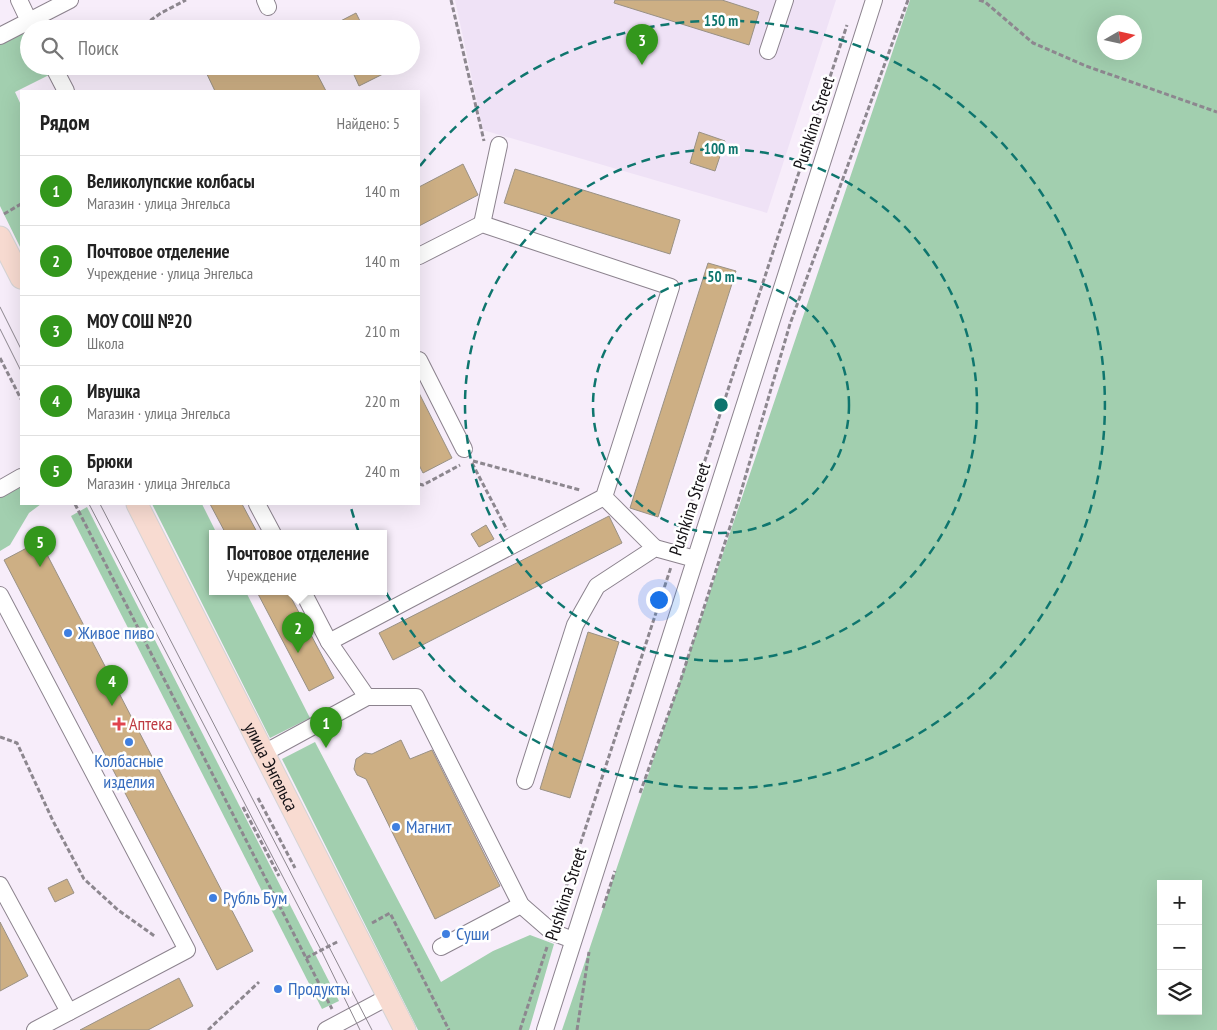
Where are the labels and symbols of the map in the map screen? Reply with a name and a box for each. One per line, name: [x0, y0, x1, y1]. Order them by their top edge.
text: 150 m: [704, 11, 738, 30]
north arrow: [1097, 15, 1142, 60]
pin: 3: [626, 24, 658, 65]
street label: Pushkina Street: [788, 73, 839, 172]
text: 100 m: [704, 139, 738, 158]
text: 50 m: [707, 267, 735, 286]
centre of rings: [712, 396, 730, 414]
street label: Pushkina Street: [664, 459, 715, 558]
pin: 5: [24, 526, 56, 567]
your location: [646, 587, 672, 613]
pin: 2: [282, 612, 314, 653]
place label: Живое пиво: [77, 621, 155, 644]
marker: Живое пиво: [62, 627, 74, 639]
pin: 4: [96, 665, 128, 706]
pin: 1: [310, 707, 342, 748]
place label: Аптека: [129, 712, 172, 735]
marker: Аптека: [113, 718, 125, 730]
street label: улица Энгельса: [239, 718, 304, 815]
marker: Колбасные изделия: [123, 736, 135, 748]
place label: Колбасные изделия: [94, 749, 164, 793]
place label: Магнит: [406, 815, 452, 838]
marker: Магнит: [390, 821, 402, 833]
street label: Pushkina Street: [540, 844, 591, 943]
place label: Рубль Бум: [223, 886, 287, 909]
marker: Рубль Бум: [207, 892, 219, 904]
place label: Суши: [456, 922, 489, 945]
marker: Суши: [440, 928, 452, 940]
place label: Продукты: [288, 977, 350, 1000]
marker: Продукты: [272, 983, 284, 995]

